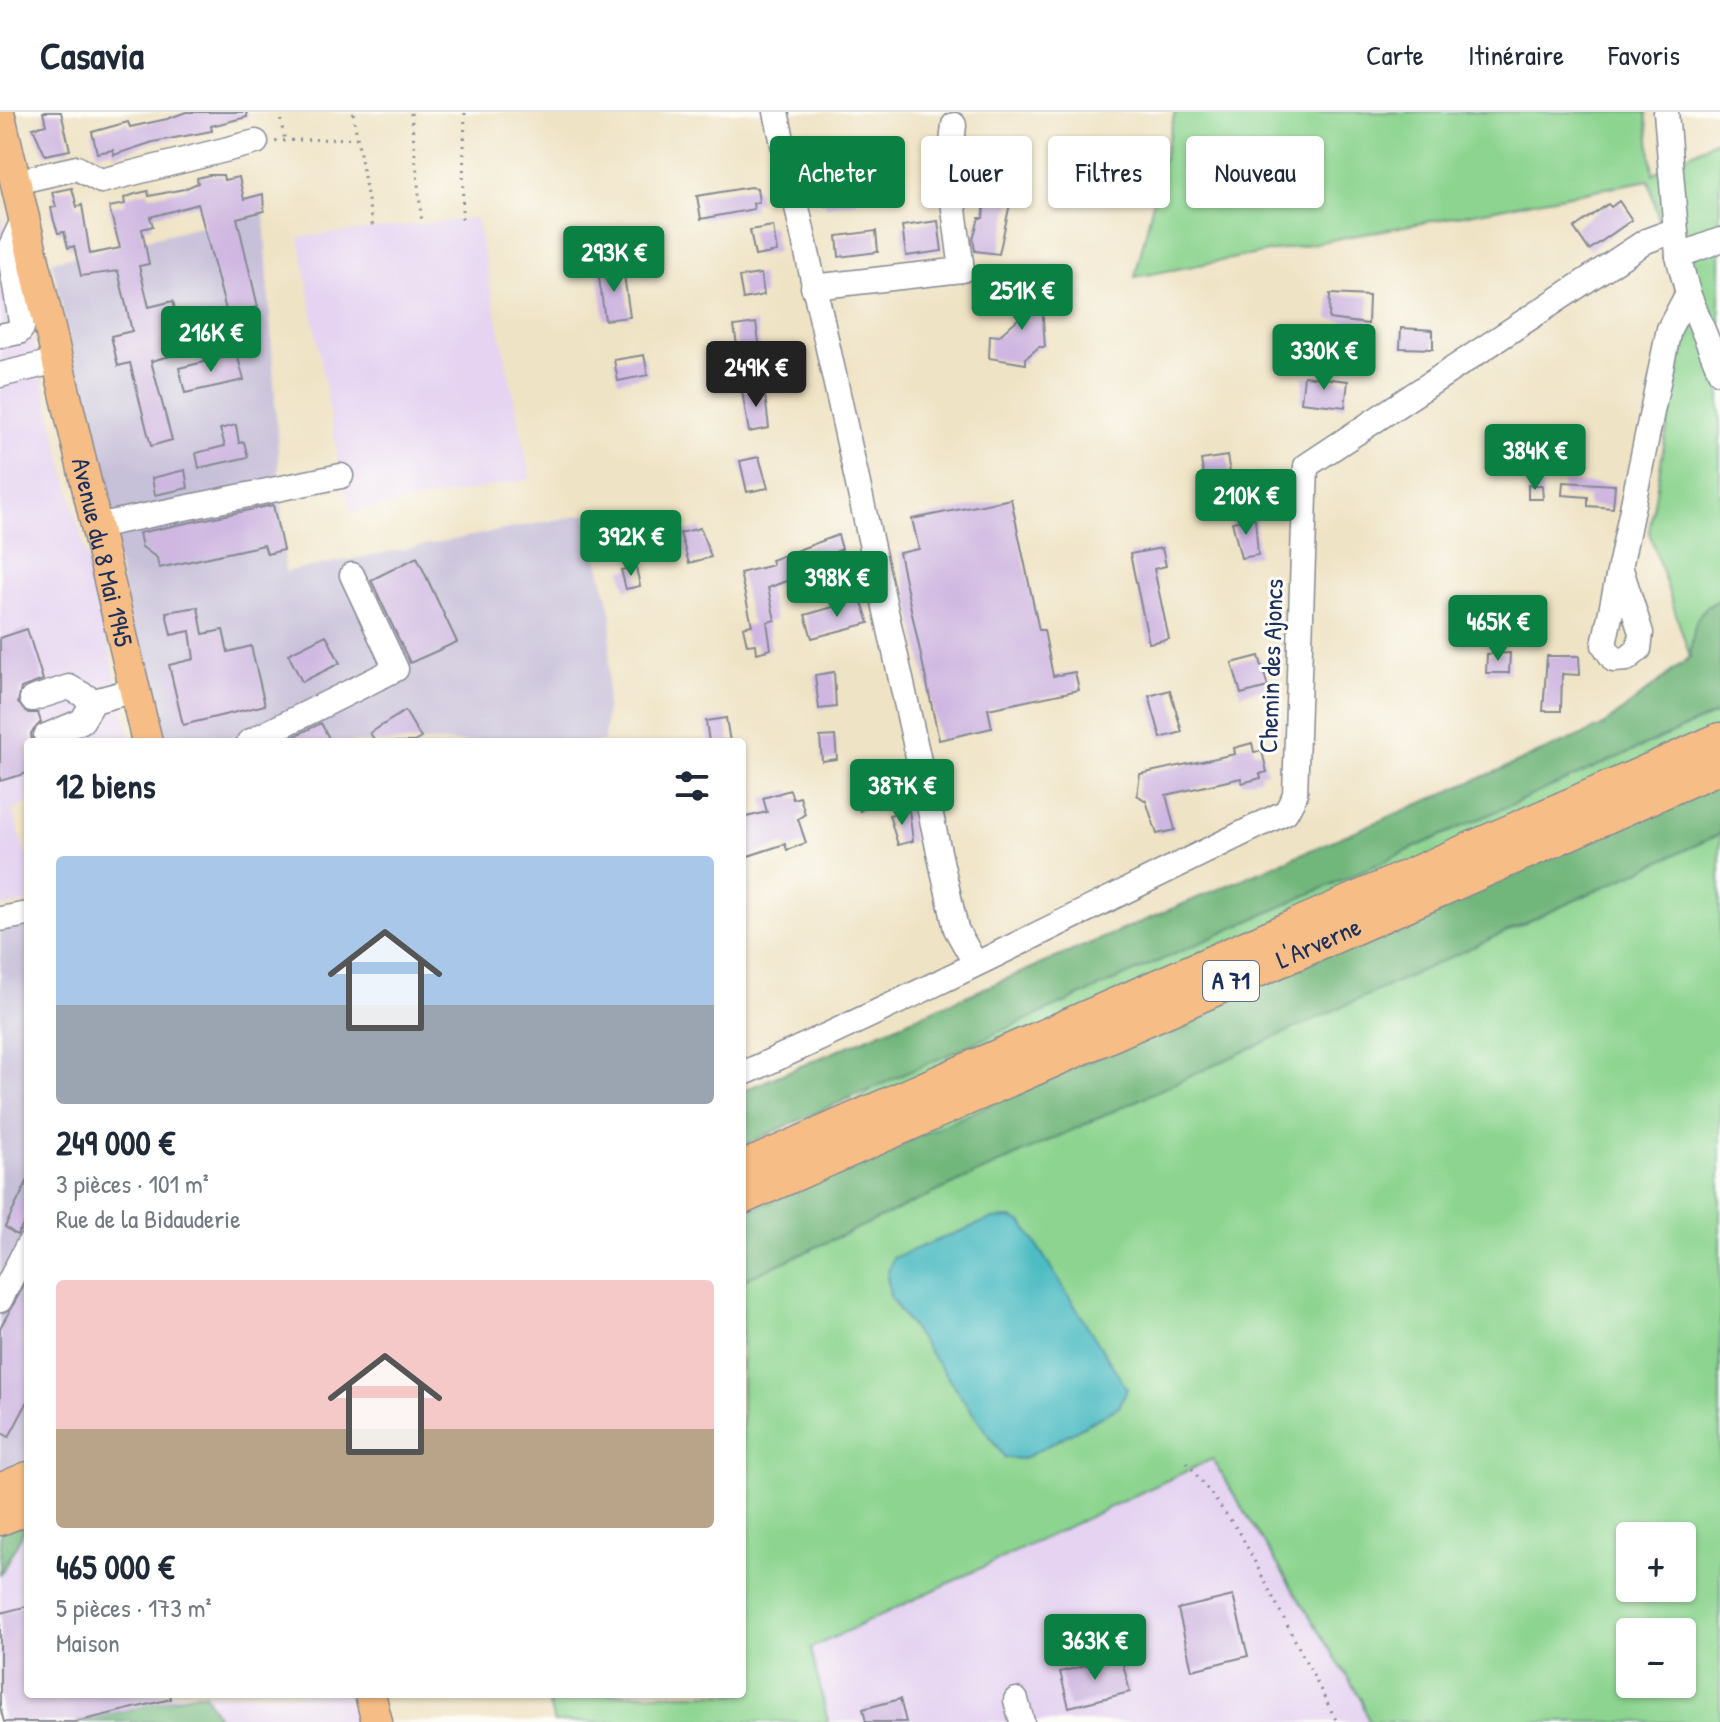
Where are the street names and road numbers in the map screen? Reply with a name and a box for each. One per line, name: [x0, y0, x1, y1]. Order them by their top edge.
street label: Avenue du 8 Mai 1945: [64, 454, 142, 650]
street label: Chemin des Ajoncs: [1250, 578, 1291, 754]
street label: L'Arverne: [1270, 908, 1366, 977]
road number: A 71: [1203, 961, 1259, 1001]

